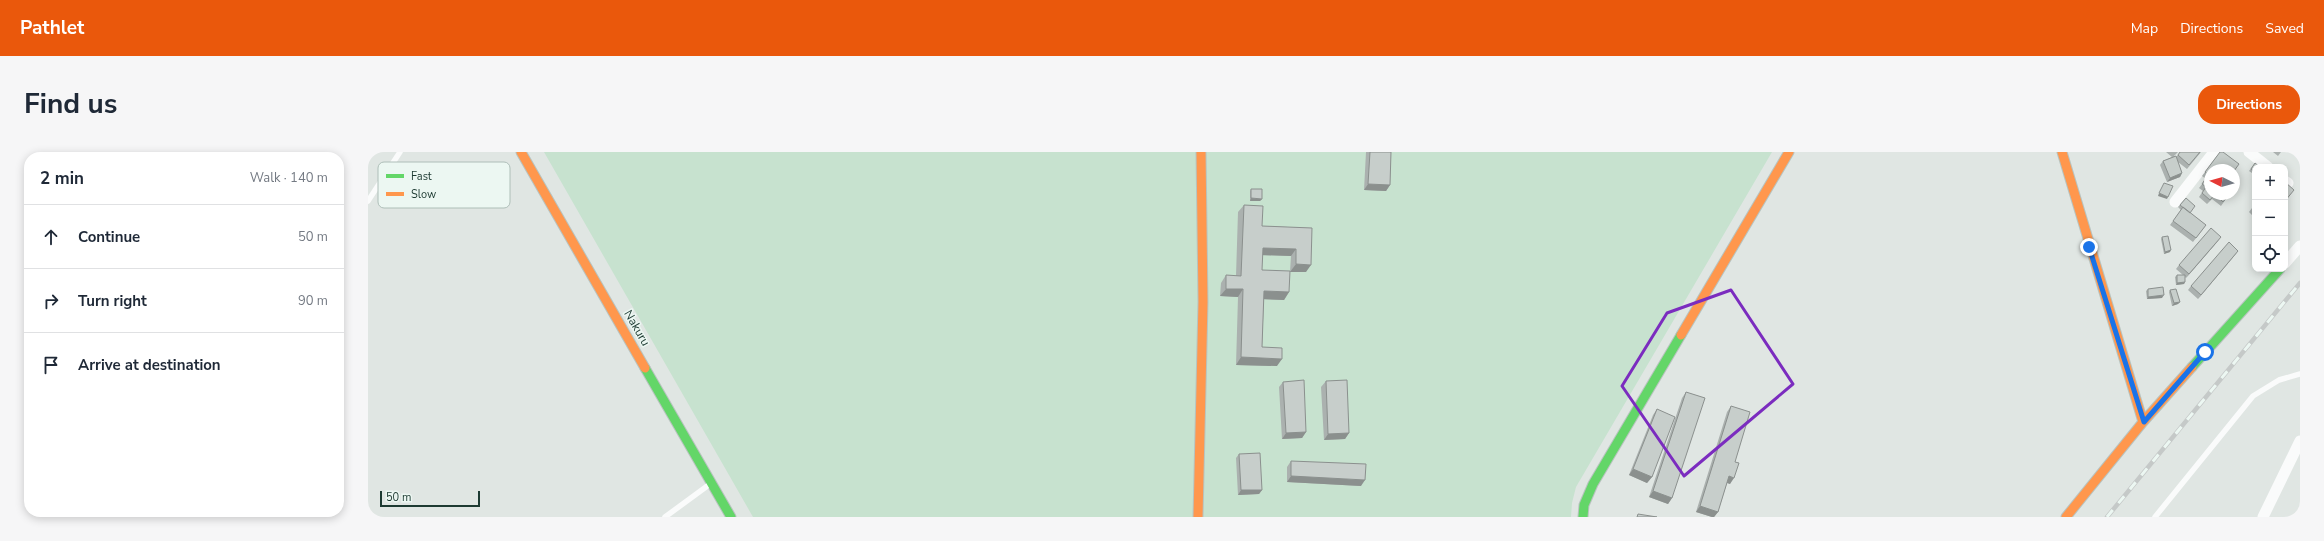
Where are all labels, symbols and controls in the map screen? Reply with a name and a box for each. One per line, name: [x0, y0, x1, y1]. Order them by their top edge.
text: Pathlet: [20, 15, 84, 41]
text: Map: [2131, 19, 2158, 38]
text: Directions: [2180, 19, 2243, 38]
text: Saved: [2265, 19, 2304, 38]
text: Find us: [24, 85, 118, 123]
button: Directions: [2198, 85, 2300, 124]
legend: [378, 162, 510, 208]
north arrow: [2204, 164, 2240, 200]
map controls: [2252, 164, 2288, 272]
button: +: [2252, 164, 2288, 200]
text: 2 min: [40, 167, 84, 190]
text: Walk · 140 m: [250, 169, 328, 187]
text: Fast: [411, 169, 432, 184]
text: Slow: [411, 187, 436, 202]
button: −: [2252, 200, 2288, 236]
icon: ahead: [40, 226, 62, 248]
text: Continue: [78, 227, 140, 247]
text: 50 m: [298, 228, 328, 246]
button: locate: [2252, 236, 2288, 272]
route end: [2080, 238, 2098, 256]
icon: right: [40, 290, 62, 312]
text: Turn right: [78, 291, 147, 311]
text: 90 m: [298, 292, 328, 310]
street label: Nakuru: [620, 307, 654, 349]
route start: [2196, 343, 2214, 361]
icon: arrive: [40, 354, 62, 376]
text: Arrive at destination: [78, 355, 221, 375]
scale bar: [380, 489, 480, 508]
text: 50 m: [386, 490, 411, 505]

